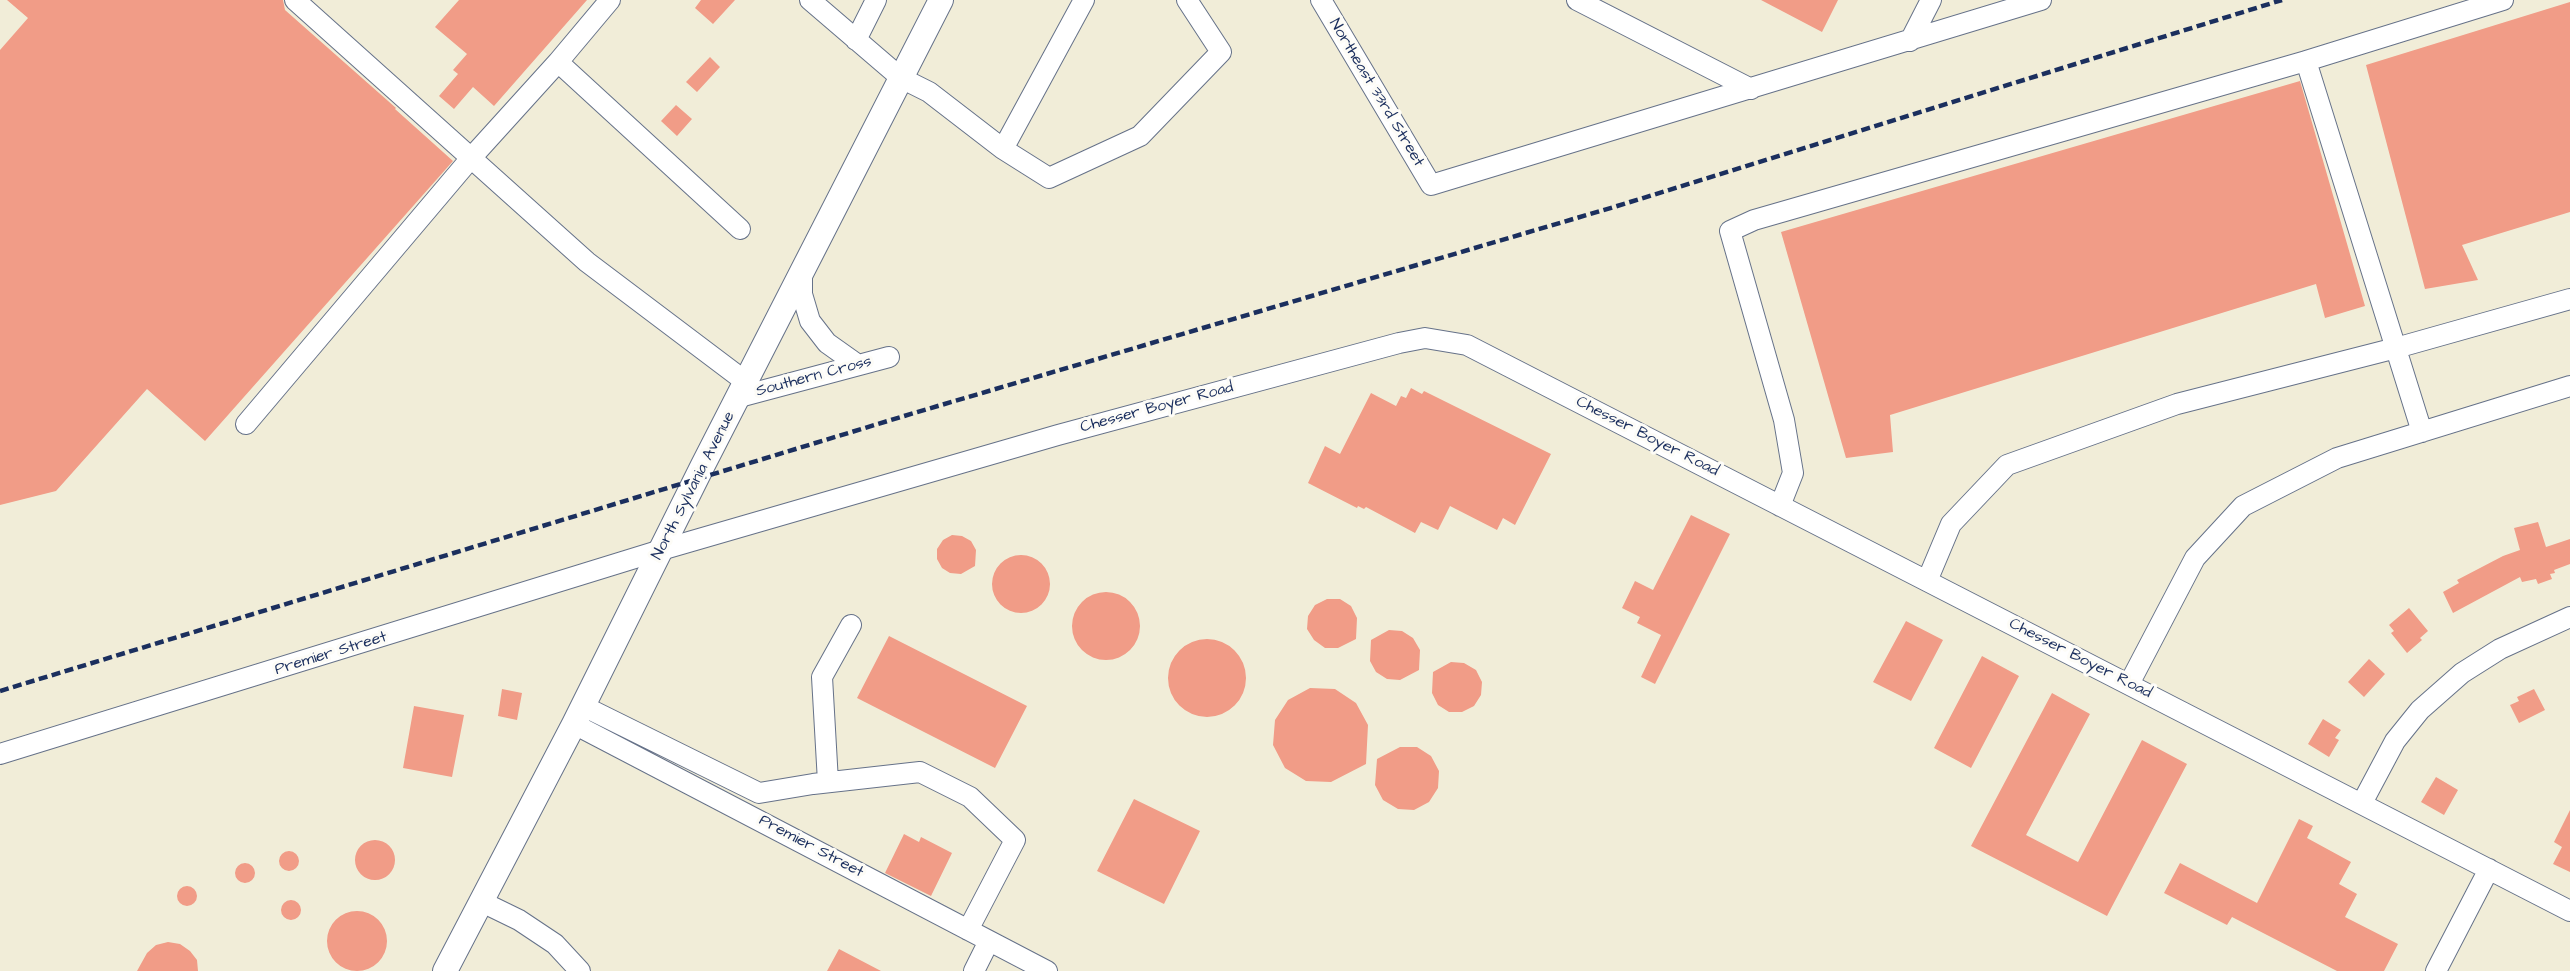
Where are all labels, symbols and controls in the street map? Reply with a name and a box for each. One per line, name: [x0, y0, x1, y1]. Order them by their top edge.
street label: Northeast 33rd Street: [1324, 16, 1428, 170]
street label: Southern Cross: [754, 352, 874, 402]
street label: Chesser Boyer Road: [1078, 378, 1236, 438]
street label: Chesser Boyer Road: [1572, 393, 1722, 481]
street label: North Sylvania Avenue: [648, 409, 740, 563]
street label: Chesser Boyer Road: [2005, 615, 2155, 703]
street label: Premier Street: [273, 628, 389, 680]
street label: Premier Street: [755, 811, 867, 883]

